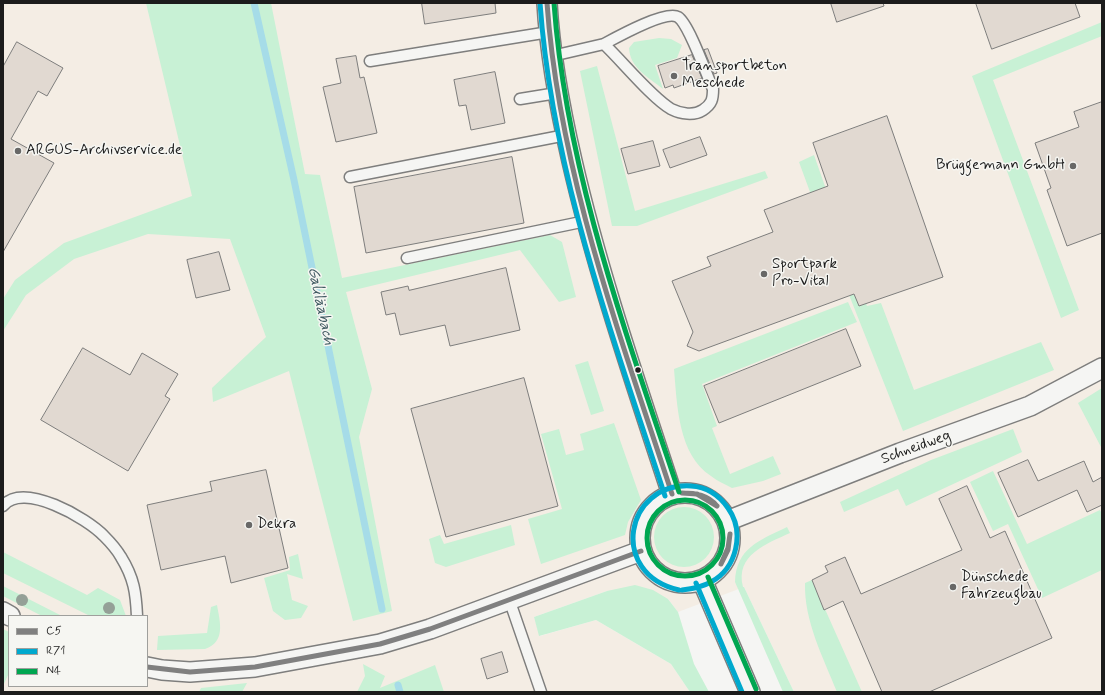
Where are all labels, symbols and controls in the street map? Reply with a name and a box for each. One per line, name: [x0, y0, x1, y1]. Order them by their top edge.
place label: Transportbeton Meschede: [682, 58, 787, 93]
marker: Transportbeton Meschede: [669, 71, 679, 81]
place label: ARGUS-Archivservice.de: [26, 142, 182, 160]
marker: ARGUS-Archivservice.de: [13, 146, 23, 156]
place label: Brüggemann GmbH: [936, 157, 1065, 175]
marker: Brüggemann GmbH: [1068, 161, 1078, 171]
place label: Sportpark Pro-Vital: [772, 256, 837, 291]
water label: Galiläabach: [302, 265, 338, 347]
marker: Sportpark Pro-Vital: [759, 269, 769, 279]
unlabelled marker: [633, 365, 643, 375]
street label: Schneidweg: [879, 427, 953, 469]
place label: Dekra: [257, 516, 296, 534]
marker: Dekra: [244, 520, 254, 530]
place label: Dünschede Fahrzeugbau: [961, 569, 1041, 604]
marker: Dünschede Fahrzeugbau: [948, 582, 958, 592]
legend: [8, 615, 148, 687]
text: C5: [46, 623, 62, 639]
text: R71: [46, 643, 65, 659]
text: N4: [46, 663, 61, 679]

